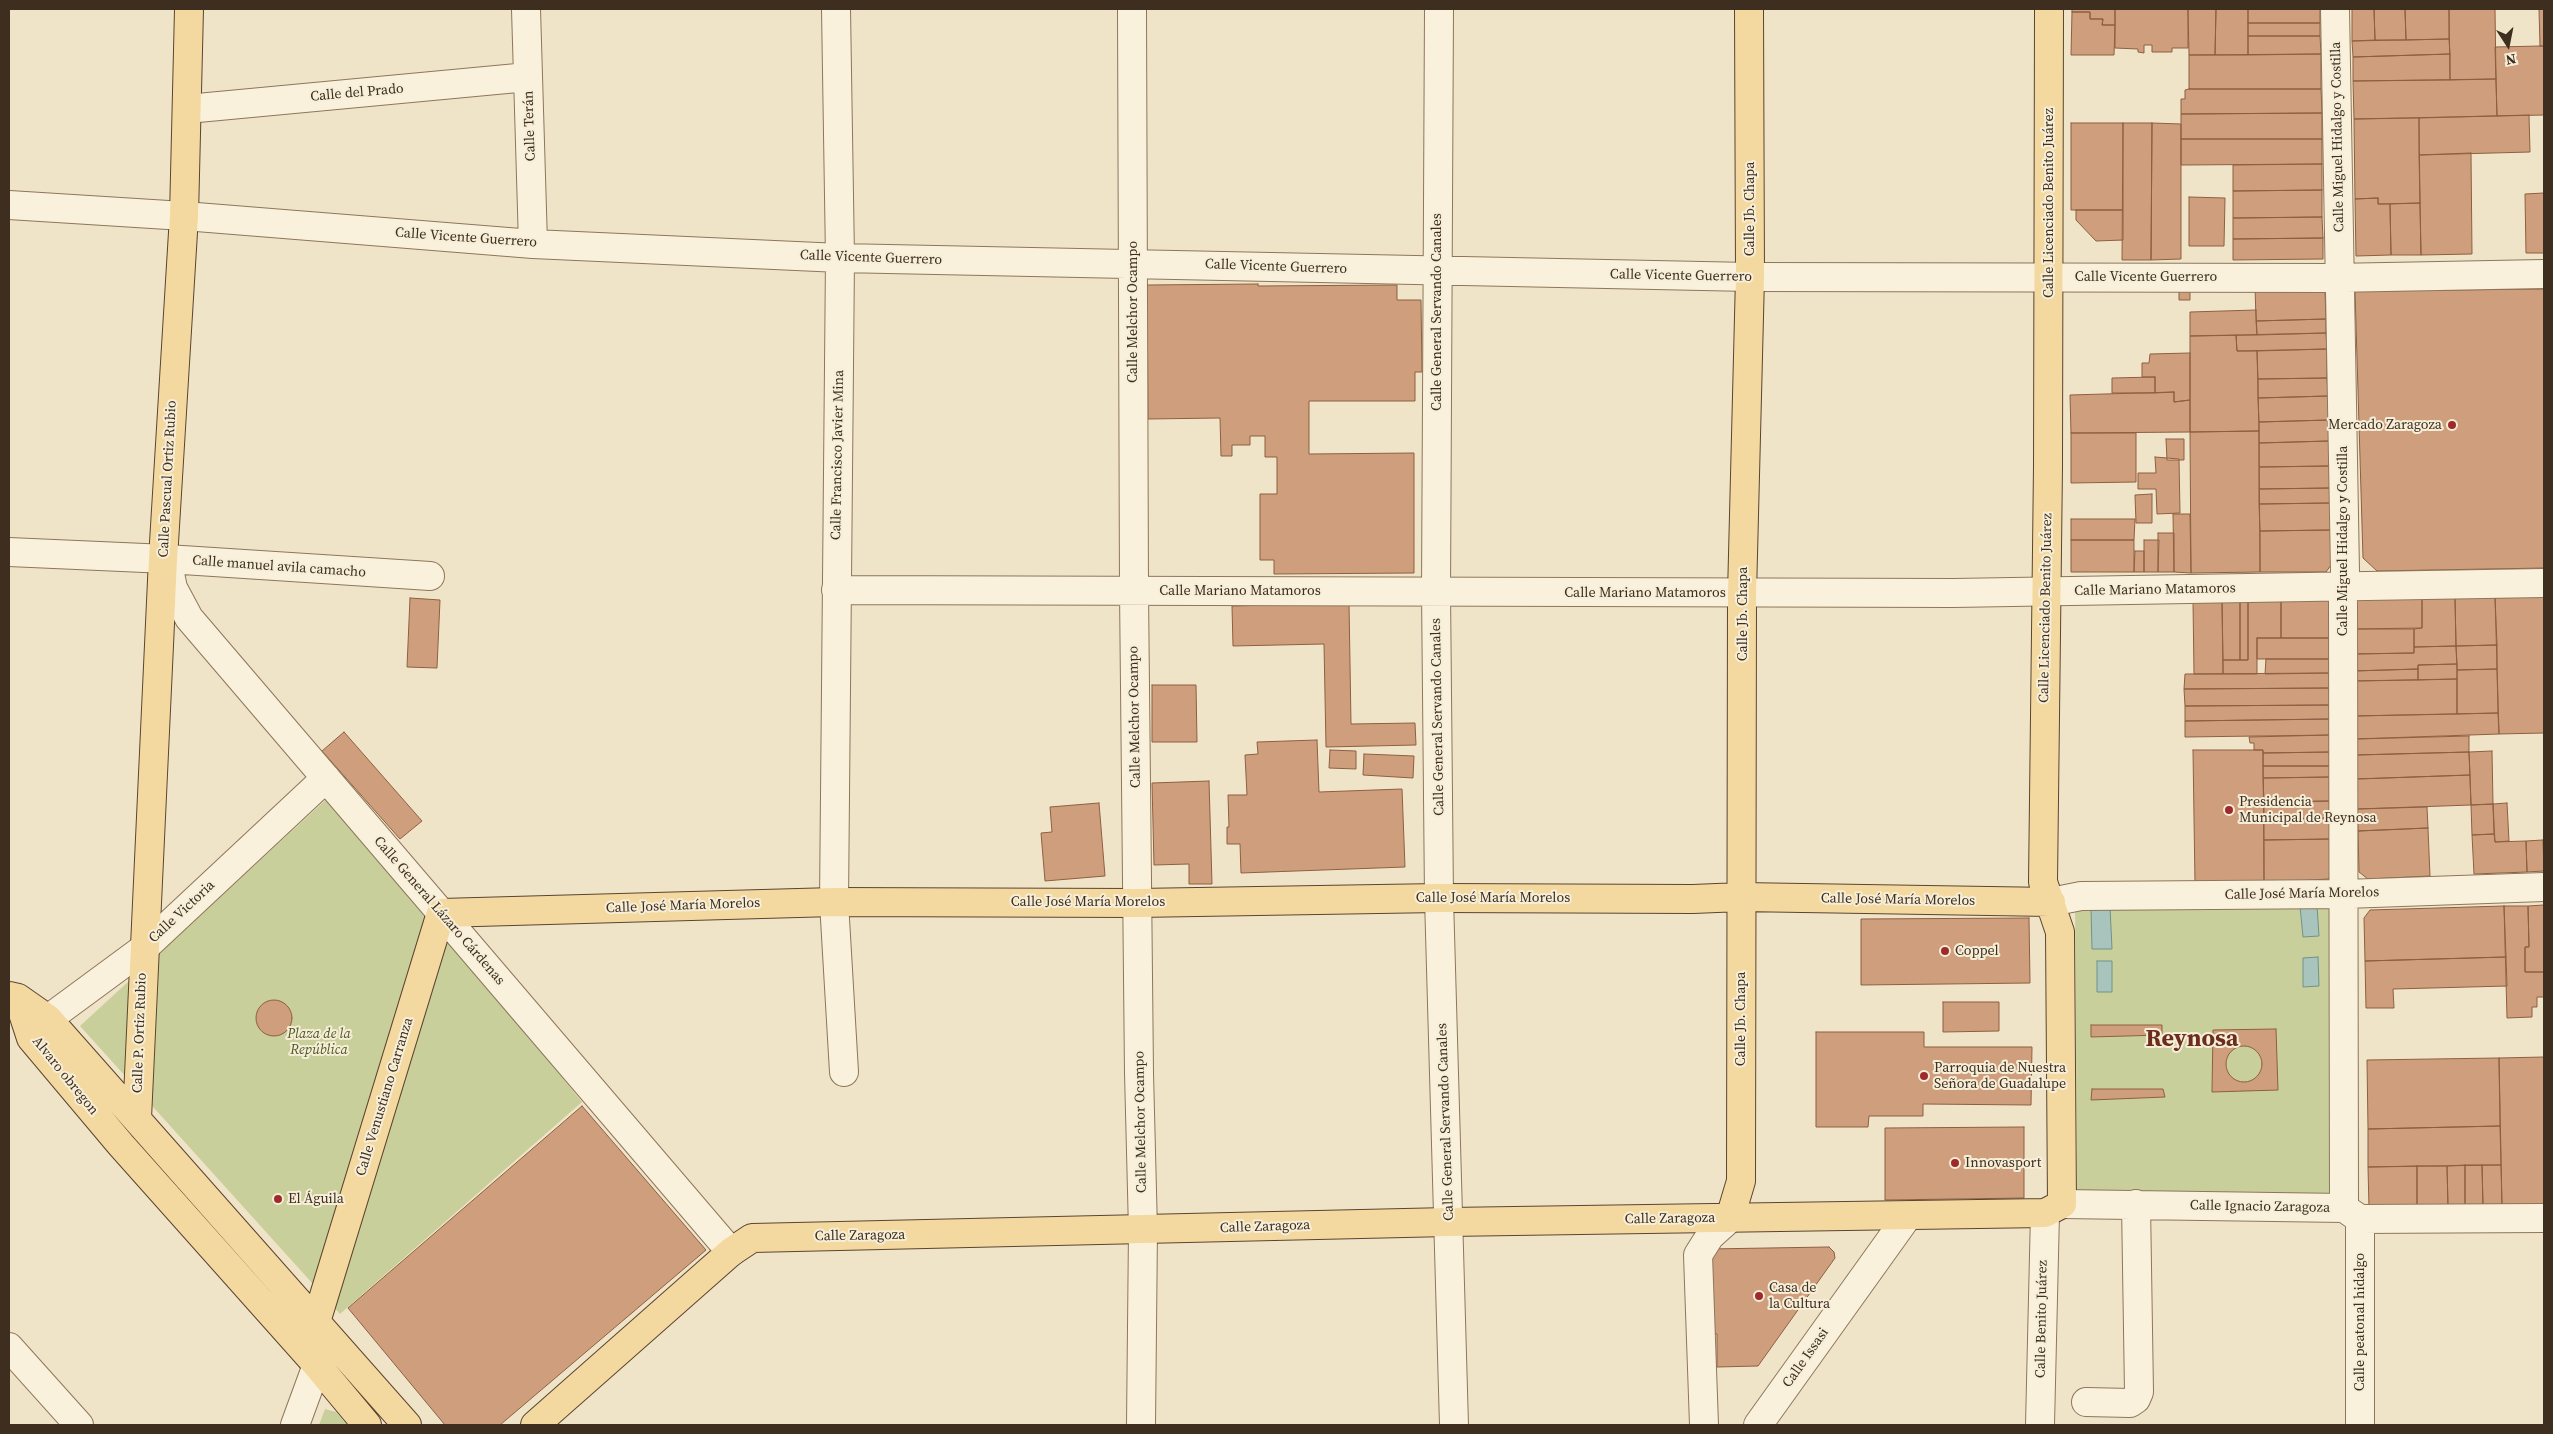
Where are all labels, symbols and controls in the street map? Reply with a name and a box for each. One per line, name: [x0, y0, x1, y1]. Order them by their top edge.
north arrow: [2483, 20, 2533, 70]
street label: Calle Miguel Hidalgo y Costilla: [2328, 42, 2348, 232]
text: N: [2504, 49, 2518, 71]
street label: Calle del Prado: [310, 81, 404, 105]
street label: Calle Terán: [520, 90, 540, 162]
street label: Calle Licenciado Benito Juárez: [2041, 108, 2057, 298]
street label: Calle Jb. Chapa: [1742, 162, 1758, 256]
street label: Calle General Servando Canales: [1429, 213, 1445, 411]
street label: Calle Vicente Guerrero: [394, 225, 538, 251]
street label: Calle Melchor Ocampo: [1125, 241, 1141, 383]
street label: Calle Vicente Guerrero: [800, 247, 942, 269]
street label: Calle Vicente Guerrero: [1205, 256, 1347, 278]
street label: Calle Vicente Guerrero: [1610, 266, 1752, 286]
street label: Calle Vicente Guerrero: [2075, 269, 2217, 285]
street label: Calle Francisco Javier Mina: [828, 370, 848, 540]
street label: Calle Pascual Ortiz Rubio: [155, 400, 181, 558]
place label: Mercado Zaragoza: [2328, 417, 2442, 433]
marker: Mercado Zaragoza: [2446, 419, 2458, 431]
street label: Calle Miguel Hidalgo y Costilla: [2335, 446, 2351, 636]
street label: Calle Licenciado Benito Juárez: [2036, 513, 2056, 703]
street label: Calle manuel avila camacho: [192, 553, 366, 581]
street label: Calle Jb. Chapa: [1735, 567, 1751, 661]
street label: Calle Mariano Matamoros: [2074, 580, 2236, 600]
street label: Calle Mariano Matamoros: [1159, 583, 1321, 599]
street label: Calle Mariano Matamoros: [1564, 585, 1726, 601]
street label: Calle General Servando Canales: [1428, 618, 1448, 816]
street label: Calle Melchor Ocampo: [1125, 646, 1145, 788]
place label: Presidencia Municipal de Reynosa: [2239, 794, 2377, 826]
marker: Presidencia Municipal de Reynosa: [2223, 804, 2235, 816]
street label: Calle General Lázaro Cárdenas: [370, 833, 508, 989]
street label: Calle Victoria: [145, 877, 219, 947]
street label: Calle José María Morelos: [2225, 884, 2379, 904]
street label: Calle José María Morelos: [1416, 890, 1570, 906]
street label: Calle José María Morelos: [1821, 890, 1975, 910]
street label: Calle José María Morelos: [1011, 894, 1165, 910]
street label: Calle José María Morelos: [606, 895, 760, 917]
place label: Coppel: [1955, 943, 1999, 959]
marker: Coppel: [1939, 945, 1951, 957]
street label: Calle P. Ortiz Rubio: [130, 972, 150, 1094]
street label: Calle Jb. Chapa: [1733, 972, 1749, 1066]
street label: Calle Venustiano Carranza: [353, 1016, 417, 1178]
street label: Calle General Servando Canales: [1434, 1023, 1458, 1221]
park label: Plaza de la República: [287, 1026, 351, 1058]
district label: Reynosa: [2146, 1026, 2238, 1054]
street label: Alvaro obregon: [28, 1033, 102, 1119]
street label: Calle Melchor Ocampo: [1131, 1051, 1151, 1193]
place label: Parroquia de Nuestra Señora de Guadalupe: [1934, 1060, 2066, 1092]
marker: Parroquia de Nuestra Señora de Guadalupe: [1918, 1070, 1930, 1082]
place label: Innovasport: [1965, 1155, 2041, 1171]
marker: Innovasport: [1949, 1157, 1961, 1169]
place label: El Águila: [288, 1191, 344, 1207]
marker: El Águila: [272, 1193, 284, 1205]
street label: Calle Ignacio Zaragoza: [2190, 1197, 2330, 1217]
street label: Calle Zaragoza: [1625, 1210, 1715, 1228]
street label: Calle Zaragoza: [1219, 1217, 1311, 1237]
street label: Calle Zaragoza: [815, 1227, 905, 1245]
street label: Calle peatonal hidalgo: [2352, 1253, 2368, 1391]
street label: Calle Benito Juárez: [2033, 1260, 2051, 1378]
place label: Casa de la Cultura: [1769, 1280, 1830, 1312]
marker: Casa de la Cultura: [1753, 1290, 1765, 1302]
street label: Calle Issasi: [1779, 1325, 1833, 1391]

